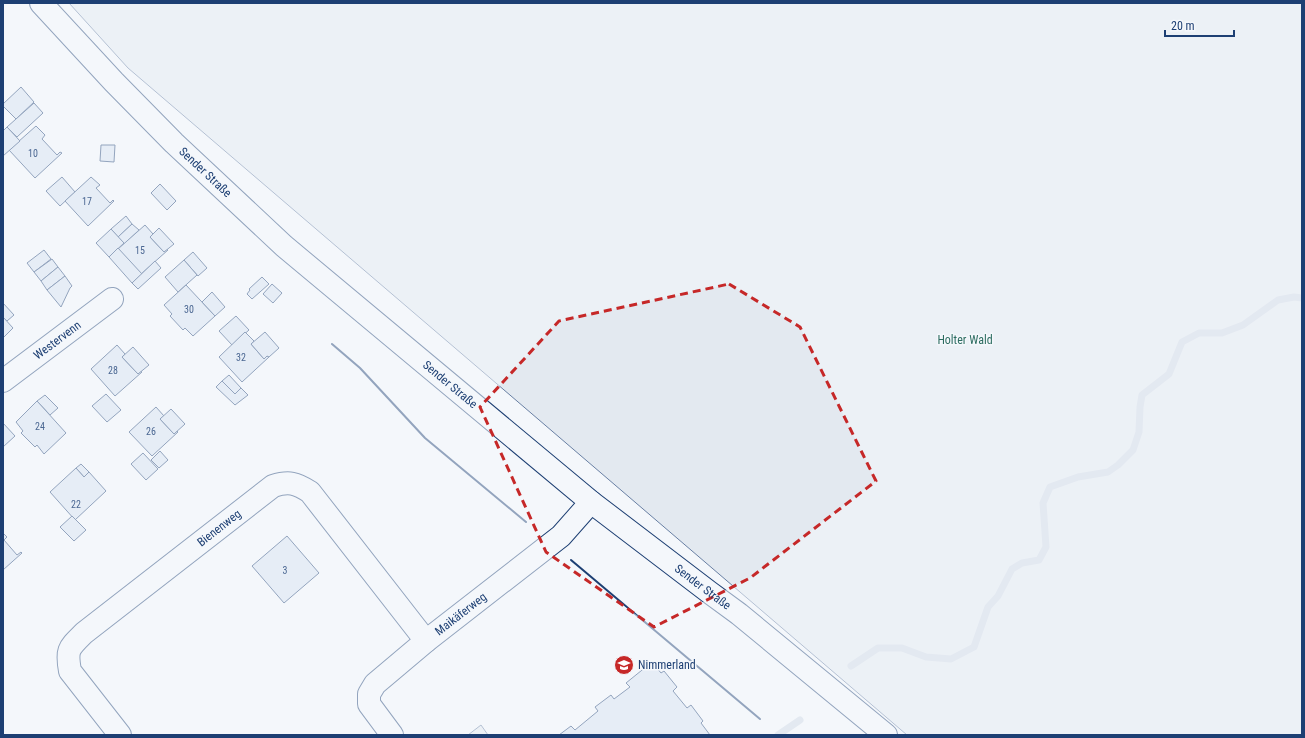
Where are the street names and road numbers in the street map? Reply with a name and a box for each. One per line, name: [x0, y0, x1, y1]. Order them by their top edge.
street label: Sender Straße: [176, 144, 235, 200]
street label: Westervenn: [31, 318, 84, 362]
street label: Sender Straße: [420, 358, 480, 411]
street label: Bienenweg: [194, 507, 244, 549]
street label: Sender Straße: [672, 561, 734, 613]
street label: Maikäferweg: [432, 590, 489, 638]

